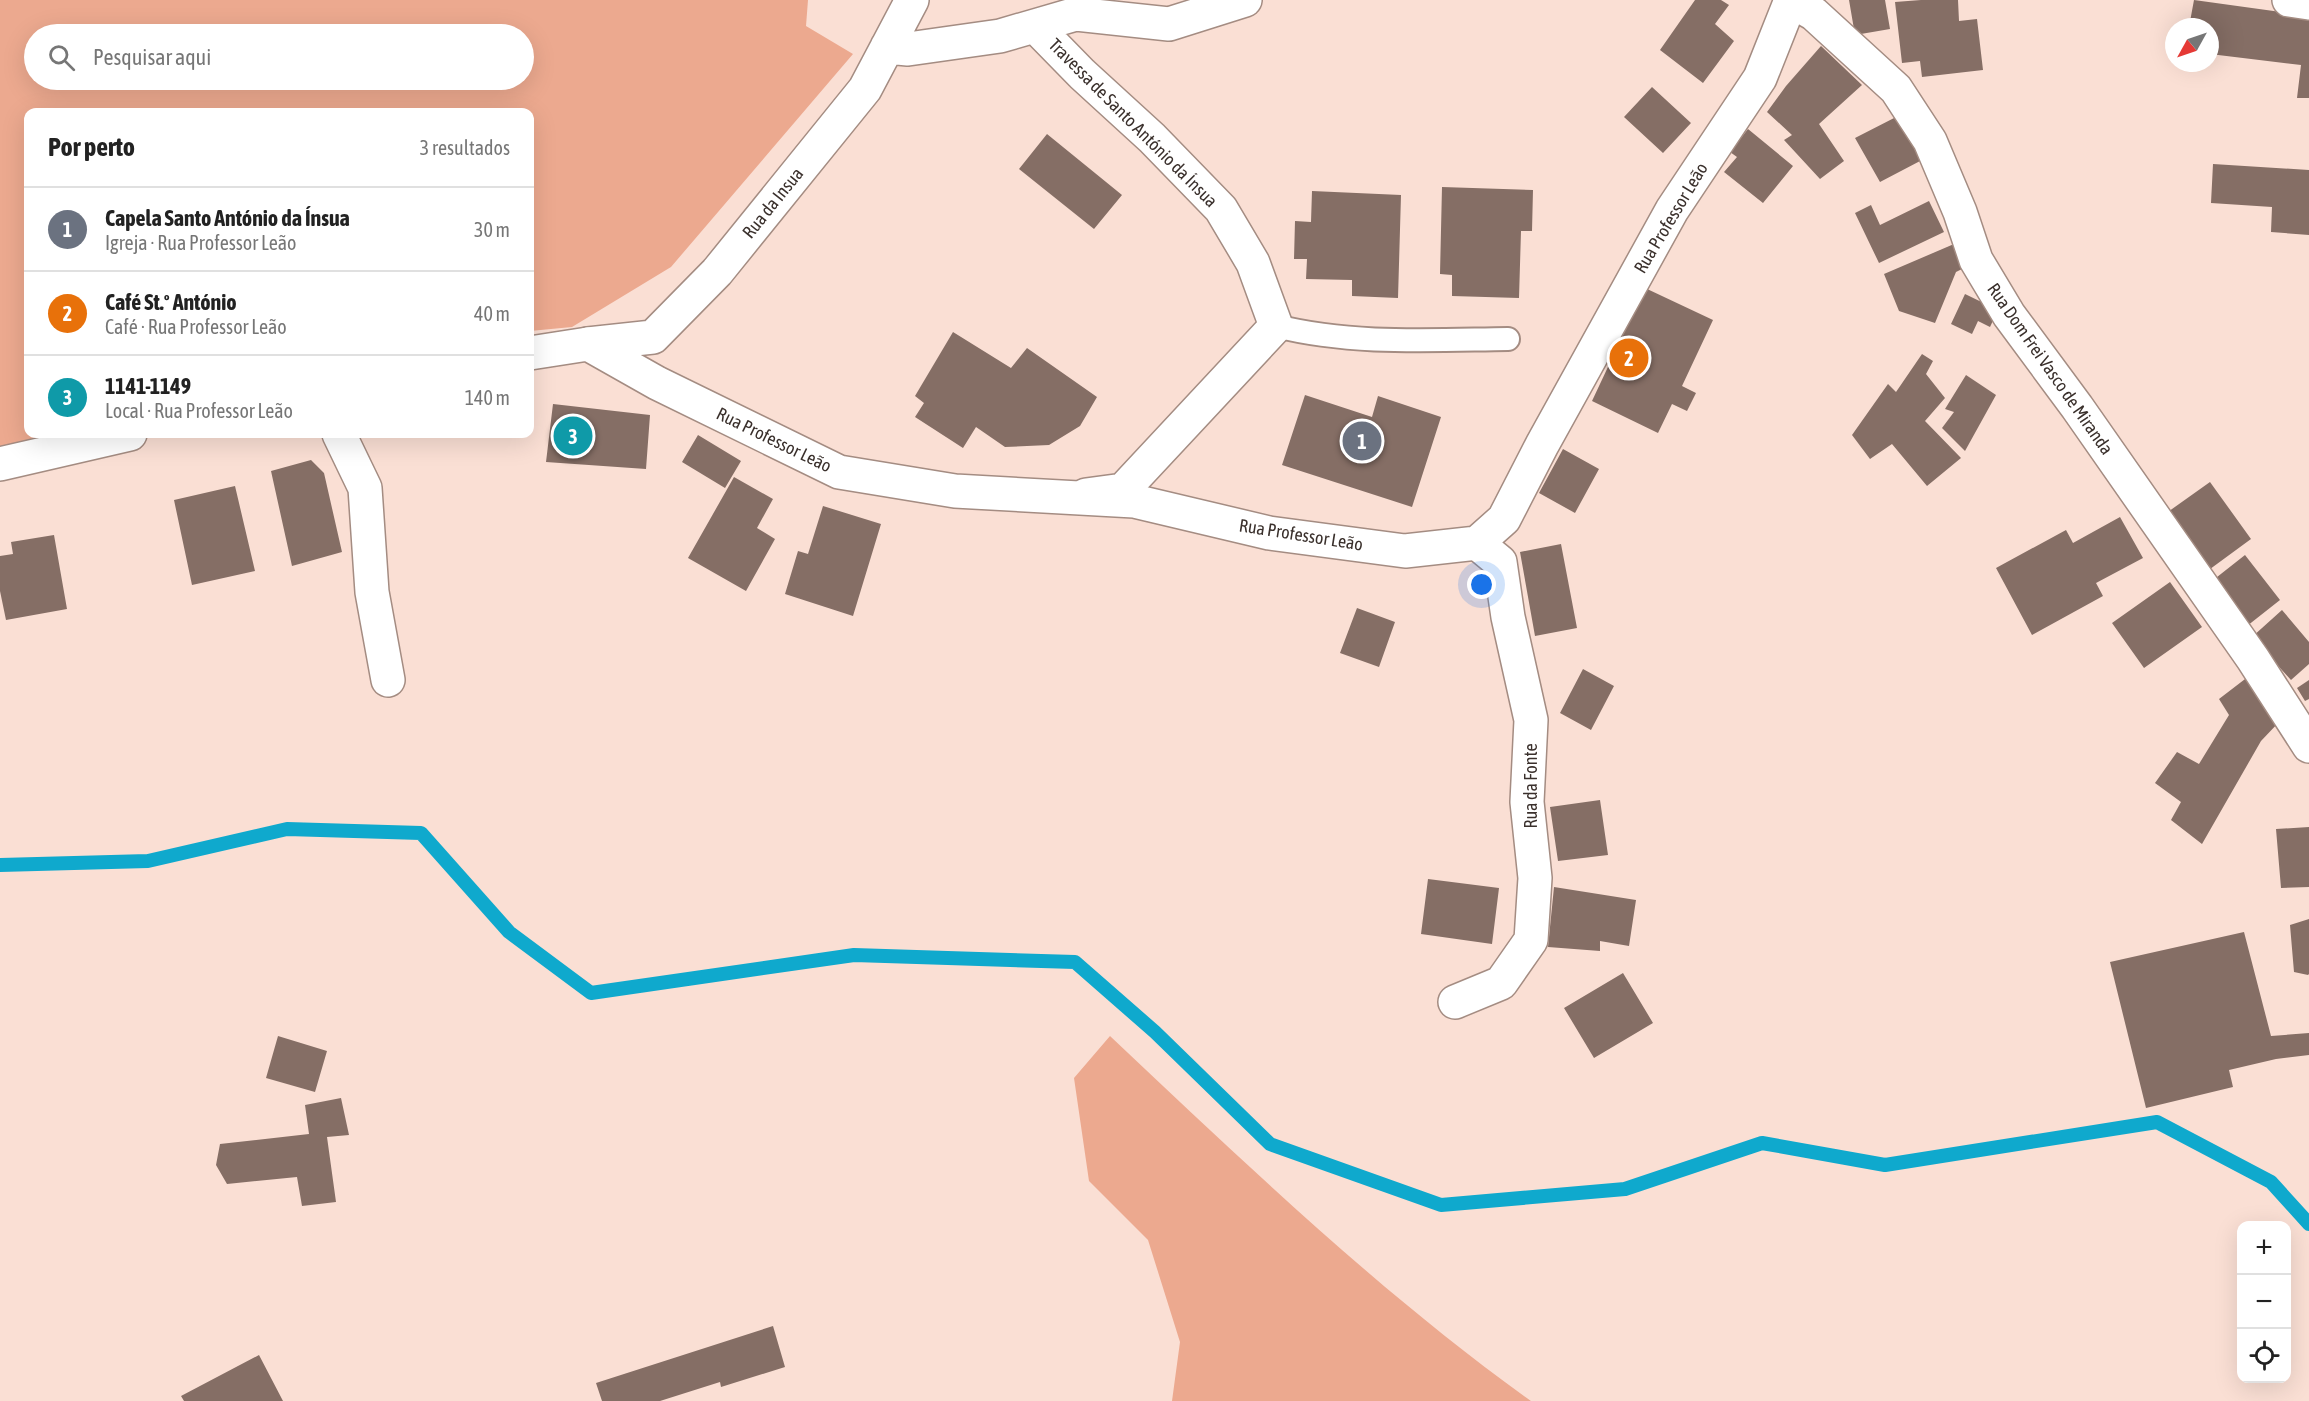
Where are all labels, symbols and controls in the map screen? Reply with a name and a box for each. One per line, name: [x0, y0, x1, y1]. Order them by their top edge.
north arrow: [2165, 18, 2219, 72]
search box: [24, 24, 534, 90]
street label: Travessa de Santo António da Ínsua: [1045, 34, 1222, 211]
icon: search: [45, 41, 78, 74]
text: Pesquisar aqui: [93, 44, 211, 70]
text: Por perto: [48, 132, 135, 162]
text: 3 resultados: [420, 136, 510, 159]
street label: Rua Professor Leão: [1629, 159, 1712, 277]
street label: Rua da Insua: [738, 163, 807, 242]
text: Capela Santo António da Ínsua: [105, 205, 350, 231]
text: 1: [63, 218, 72, 241]
text: 30 m: [474, 218, 510, 241]
text: Igreja · Rua Professor Leão: [105, 231, 296, 254]
street label: Rua Dom Frei Vasco de Miranda: [1983, 279, 2118, 458]
text: Café St.º António: [105, 289, 237, 315]
text: 2: [63, 302, 72, 325]
text: 40 m: [474, 302, 510, 325]
text: Café · Rua Professor Leão: [105, 315, 287, 338]
pin: 2: [1610, 336, 1648, 380]
text: 1141-1149: [105, 373, 191, 399]
text: 3: [63, 386, 72, 409]
text: 140 m: [465, 386, 510, 409]
text: Local · Rua Professor Leão: [105, 399, 293, 422]
street label: Rua Professor Leão: [713, 403, 835, 476]
pin: 3: [554, 414, 592, 458]
pin: 1: [1342, 418, 1382, 464]
street label: Rua Professor Leão: [1238, 514, 1365, 555]
your location: [1467, 570, 1496, 599]
street label: Rua da Fonte: [1520, 743, 1541, 829]
map controls: [2237, 1221, 2291, 1383]
button: +: [2237, 1221, 2291, 1275]
button: −: [2237, 1275, 2291, 1329]
button: locate: [2237, 1329, 2291, 1383]

